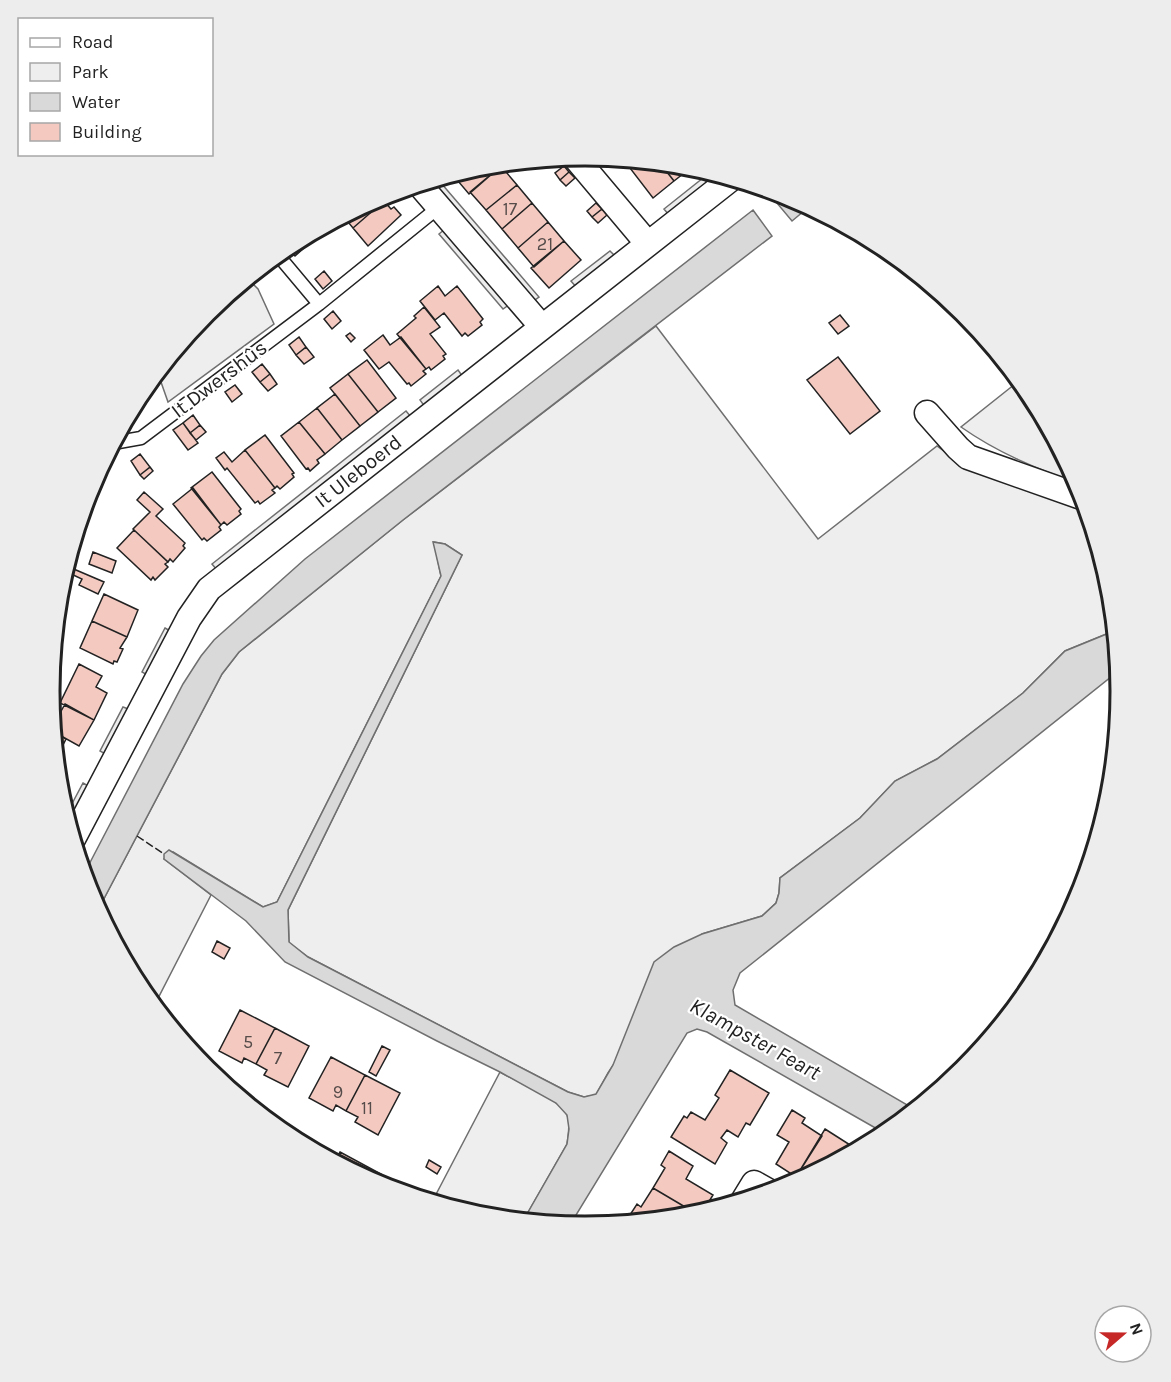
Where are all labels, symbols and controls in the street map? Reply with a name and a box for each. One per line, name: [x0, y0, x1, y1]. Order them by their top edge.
legend: [18, 18, 213, 156]
text: Road: [72, 31, 113, 53]
text: Park: [72, 61, 109, 83]
text: Water: [72, 91, 120, 113]
text: Building: [72, 121, 142, 143]
house number: 17: [503, 198, 518, 220]
house number: 21: [537, 233, 553, 255]
street label: It Dwershûs: [166, 335, 272, 423]
street label: It Uleboerd: [310, 430, 406, 512]
water label: Klampster Feart: [685, 992, 825, 1086]
house number: 5: [243, 1031, 253, 1053]
house number: 7: [274, 1047, 283, 1069]
house number: 9: [333, 1081, 343, 1103]
house number: 11: [361, 1097, 373, 1119]
north arrow: [1093, 1304, 1153, 1364]
text: N: [1126, 1320, 1148, 1338]

